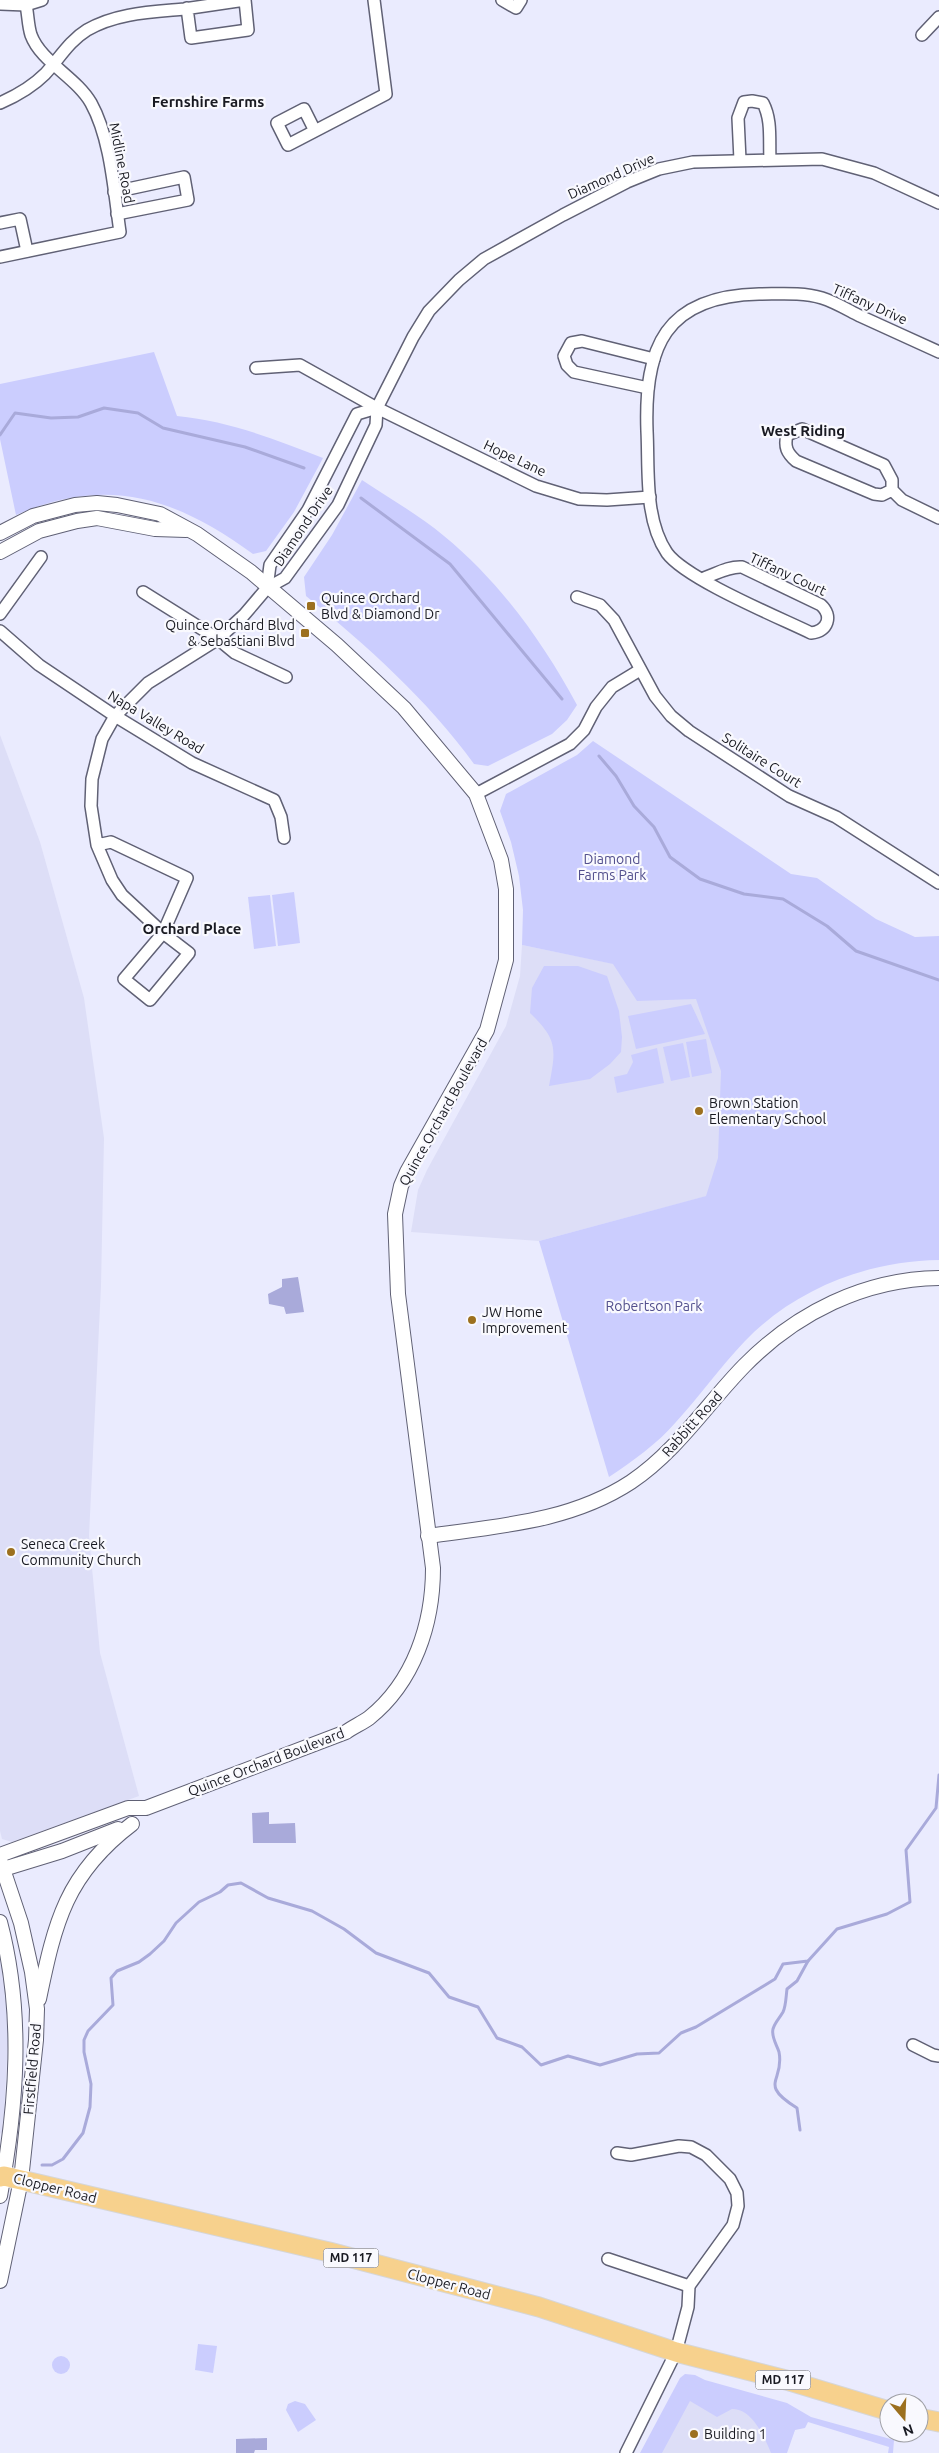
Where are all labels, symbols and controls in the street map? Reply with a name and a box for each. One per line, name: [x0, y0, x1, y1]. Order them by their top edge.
district label: Fernshire Farms: [152, 93, 264, 110]
street label: Midline Road: [106, 121, 138, 205]
street label: Diamond Drive: [565, 150, 657, 202]
street label: Tiffany Drive: [830, 280, 910, 328]
district label: West Riding: [761, 422, 845, 439]
street label: Hope Lane: [481, 437, 549, 479]
street label: Diamond Drive: [270, 483, 336, 569]
street label: Tiffany Court: [747, 549, 829, 599]
place label: Quince Orchard Blvd & Diamond Dr: [321, 590, 440, 622]
marker: Quince Orchard Blvd & Diamond Dr: [305, 600, 317, 612]
place label: Quince Orchard Blvd & Sebastiani Blvd: [165, 617, 295, 649]
marker: Quince Orchard Blvd & Sebastiani Blvd: [299, 627, 311, 639]
street label: Napa Valley Road: [105, 687, 207, 757]
street label: Solitaire Court: [719, 729, 805, 791]
park label: Diamond Farms Park: [578, 851, 646, 883]
district label: Orchard Place: [143, 920, 241, 937]
street label: Quince Orchard Boulevard: [396, 1035, 490, 1189]
place label: Brown Station Elementary School: [709, 1095, 827, 1127]
marker: Brown Station Elementary School: [693, 1105, 705, 1117]
park label: Robertson Park: [606, 1298, 702, 1314]
place label: JW Home Improvement: [482, 1304, 568, 1336]
marker: JW Home Improvement: [466, 1314, 478, 1326]
street label: Rabbitt Road: [659, 1388, 725, 1460]
place label: Seneca Creek Community Church: [21, 1536, 141, 1568]
marker: Seneca Creek Community Church: [5, 1546, 17, 1558]
street label: Quince Orchard Boulevard: [186, 1725, 346, 1799]
street label: Firstfield Road: [20, 2023, 44, 2115]
street label: Clopper Road: [12, 2170, 98, 2206]
road number: MD 117: [324, 2248, 378, 2268]
street label: Clopper Road: [406, 2265, 492, 2303]
road number: MD 117: [756, 2370, 810, 2390]
north arrow: [879, 2393, 929, 2443]
text: N: [901, 2421, 916, 2440]
place label: Building 1: [704, 2426, 767, 2442]
marker: Building 1: [688, 2428, 700, 2440]

